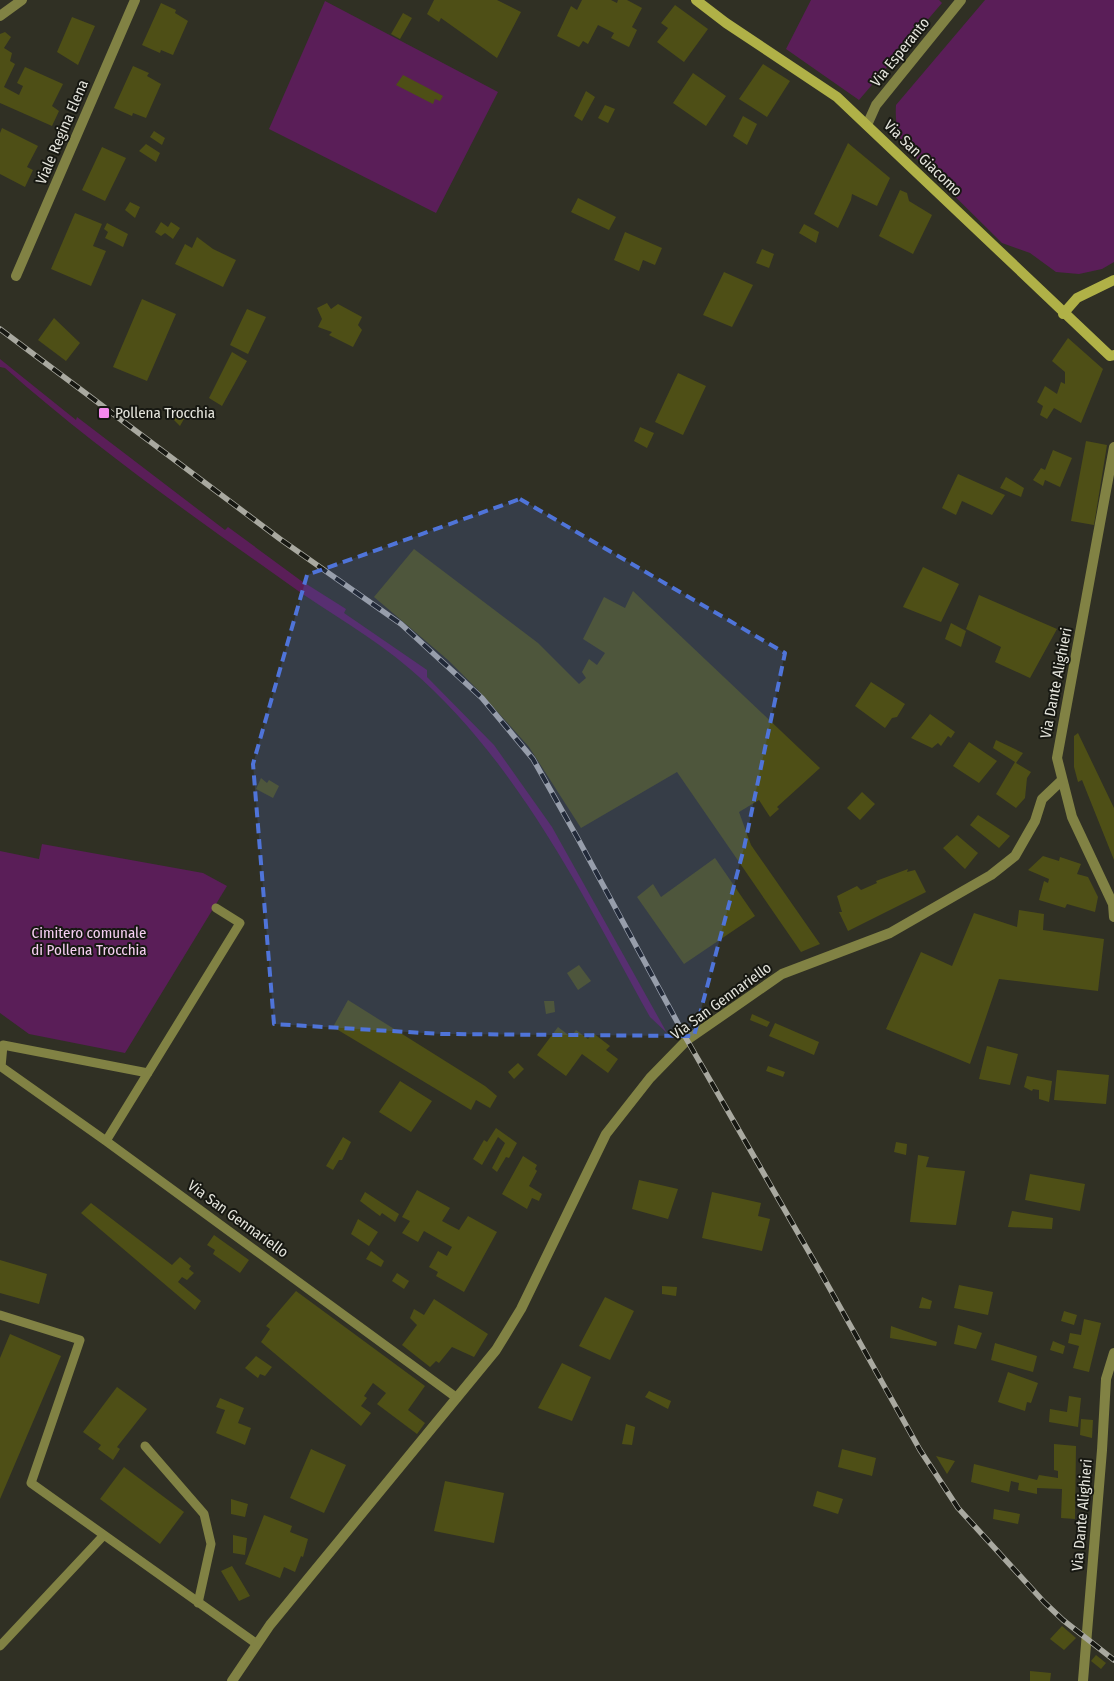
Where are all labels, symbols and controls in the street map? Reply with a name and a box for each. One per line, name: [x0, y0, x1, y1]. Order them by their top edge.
street label: Via Esperanto: [867, 14, 933, 90]
street label: Viale Regina Elena: [32, 77, 92, 187]
street label: Via San Giacomo: [880, 116, 966, 200]
place label: Pollena Trocchia: [115, 404, 215, 422]
marker: Pollena Trocchia: [97, 406, 111, 420]
street label: Via Dante Alighieri: [1036, 626, 1076, 740]
park label: Cimitero comunale di Pollena Trocchia: [31, 924, 147, 959]
street label: Via San Gennariello: [667, 958, 775, 1044]
street label: Via San Gennariello: [184, 1176, 292, 1262]
street label: Via Dante Alighieri: [1068, 1458, 1096, 1572]

